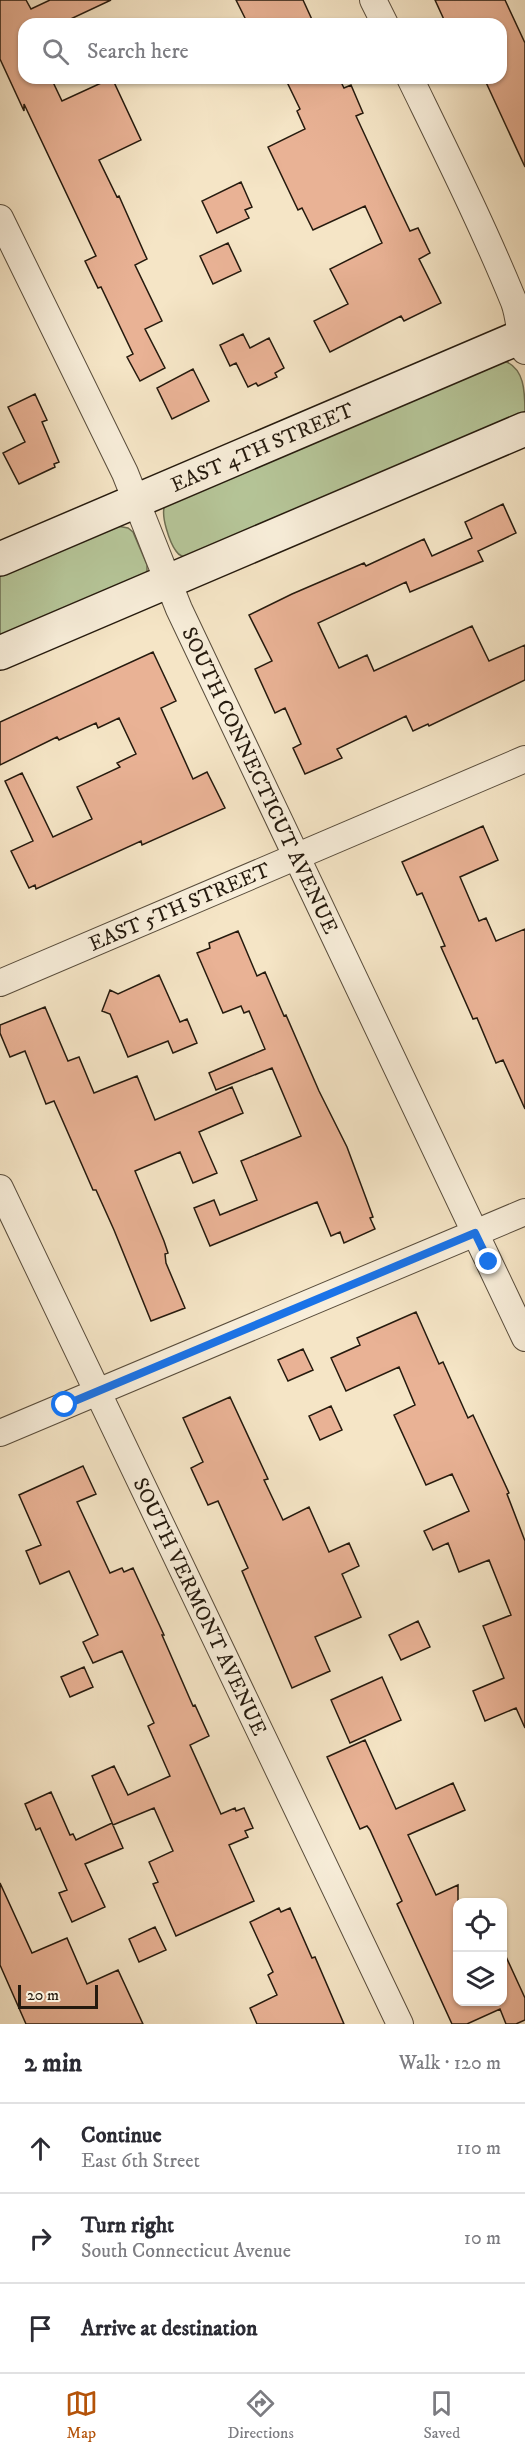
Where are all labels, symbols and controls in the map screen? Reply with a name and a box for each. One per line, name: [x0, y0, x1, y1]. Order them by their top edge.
search box: [18, 18, 507, 84]
icon: search: [39, 35, 72, 68]
text: Search here: [87, 38, 189, 65]
street label: EAST 4TH STREET: [167, 398, 358, 499]
street label: SOUTH CONNECTICUT AVENUE: [176, 623, 343, 938]
street label: EAST 5TH STREET: [85, 857, 275, 958]
route end: [475, 1248, 501, 1274]
route start: [51, 1391, 77, 1417]
street label: SOUTH VERMONT AVENUE: [127, 1474, 272, 1740]
map controls: [453, 1898, 507, 2006]
button: locate: [453, 1898, 507, 1952]
button: layers: [453, 1952, 507, 2006]
scale bar: [18, 1982, 98, 2010]
text: 20 m: [27, 1985, 59, 2005]
text: 2 min: [24, 2047, 82, 2080]
text: Walk · 120 m: [399, 2051, 501, 2076]
text: Continue: [81, 2122, 162, 2149]
icon: ahead: [24, 2132, 57, 2165]
text: 110 m: [456, 2136, 501, 2161]
text: East 6th Street: [81, 2149, 200, 2174]
text: Turn right: [81, 2212, 174, 2239]
icon: right: [24, 2222, 57, 2255]
text: 10 m: [464, 2226, 501, 2251]
text: South Connecticut Avenue: [81, 2239, 291, 2264]
icon: arrive: [24, 2312, 57, 2345]
text: Arrive at destination: [81, 2315, 258, 2342]
tab: Map: [65, 2387, 98, 2443]
tab: Directions: [227, 2387, 294, 2443]
tab: Saved: [423, 2387, 460, 2443]

